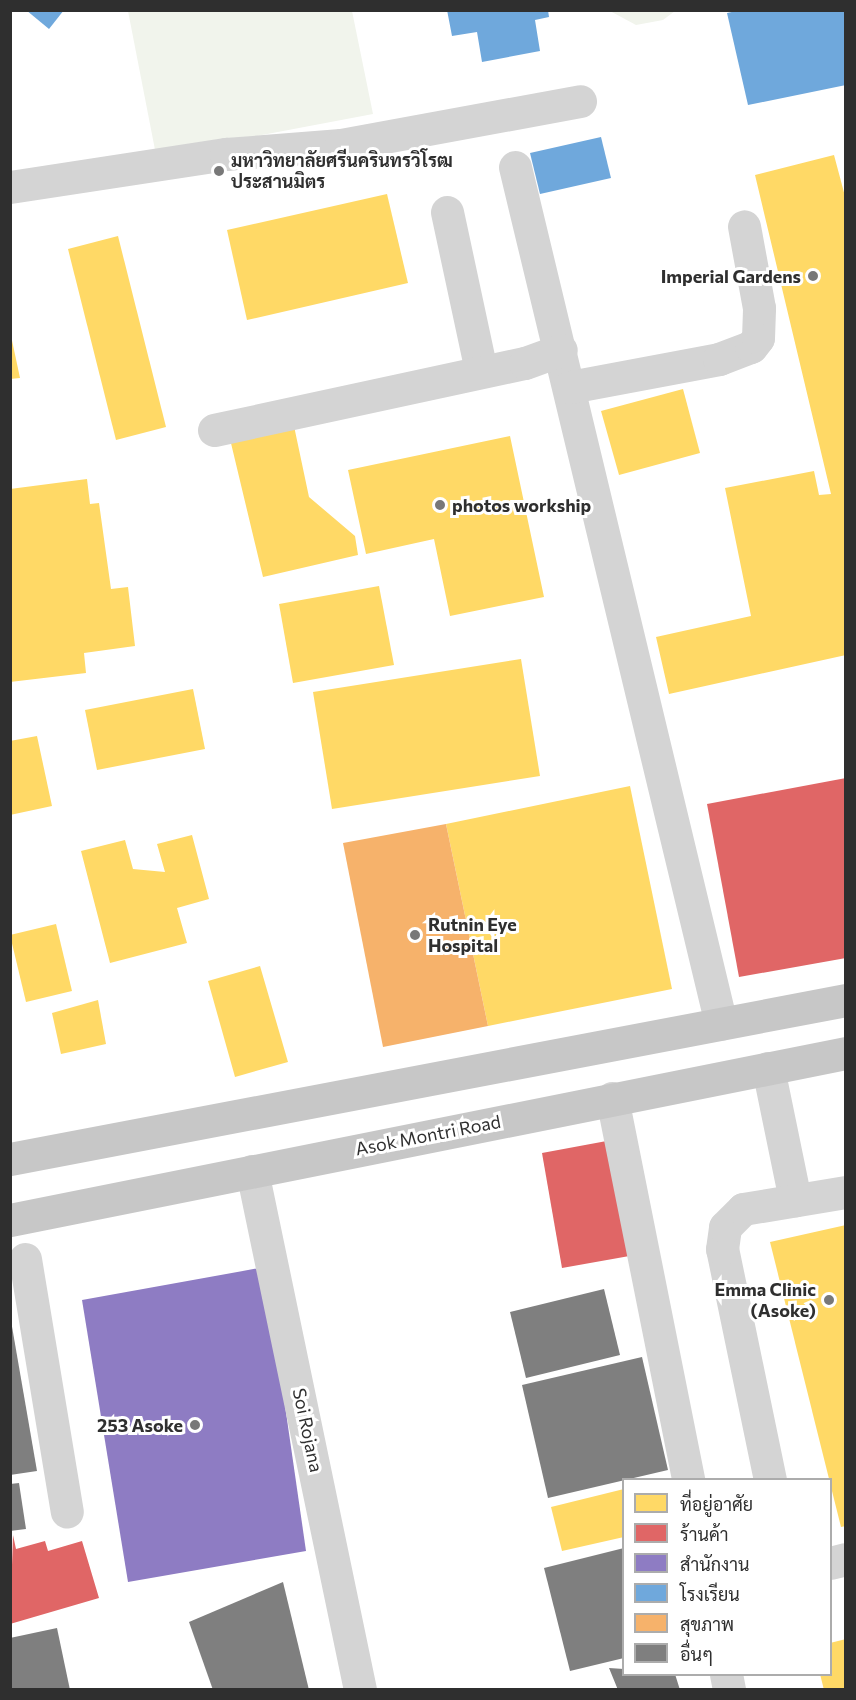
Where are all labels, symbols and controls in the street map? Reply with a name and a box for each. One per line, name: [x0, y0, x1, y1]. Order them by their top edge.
place label: มหาวิทยาลัยศรีนครินทรวิโรฒ ประสานมิตร: [231, 150, 453, 192]
marker: มหาวิทยาลัยศรีนครินทรวิโรฒ ประสานมิตร: [212, 164, 226, 178]
place label: Imperial Gardens: [661, 265, 801, 287]
marker: Imperial Gardens: [806, 269, 820, 283]
place label: photos workship: [452, 494, 591, 516]
marker: photos workship: [433, 498, 447, 512]
place label: Rutnin Eye Hospital: [428, 914, 517, 956]
marker: Rutnin Eye Hospital: [406, 926, 424, 944]
street label: Asok Montri Road: [354, 1110, 502, 1160]
place label: Emma Clinic (Asoke): [715, 1279, 816, 1322]
marker: Emma Clinic (Asoke): [820, 1291, 838, 1309]
street label: Soi Rojana: [289, 1386, 327, 1474]
place label: 253 Asoke: [97, 1414, 183, 1436]
marker: 253 Asoke: [188, 1418, 202, 1432]
legend: [622, 1478, 832, 1676]
text: ที่อยู่อาศัย: [680, 1493, 753, 1515]
text: ร้านค้า: [680, 1523, 729, 1545]
text: สำนักงาน: [680, 1553, 749, 1575]
text: โรงเรียน: [680, 1583, 740, 1605]
text: สุขภาพ: [680, 1613, 734, 1635]
text: อื่นๆ: [680, 1643, 713, 1665]

